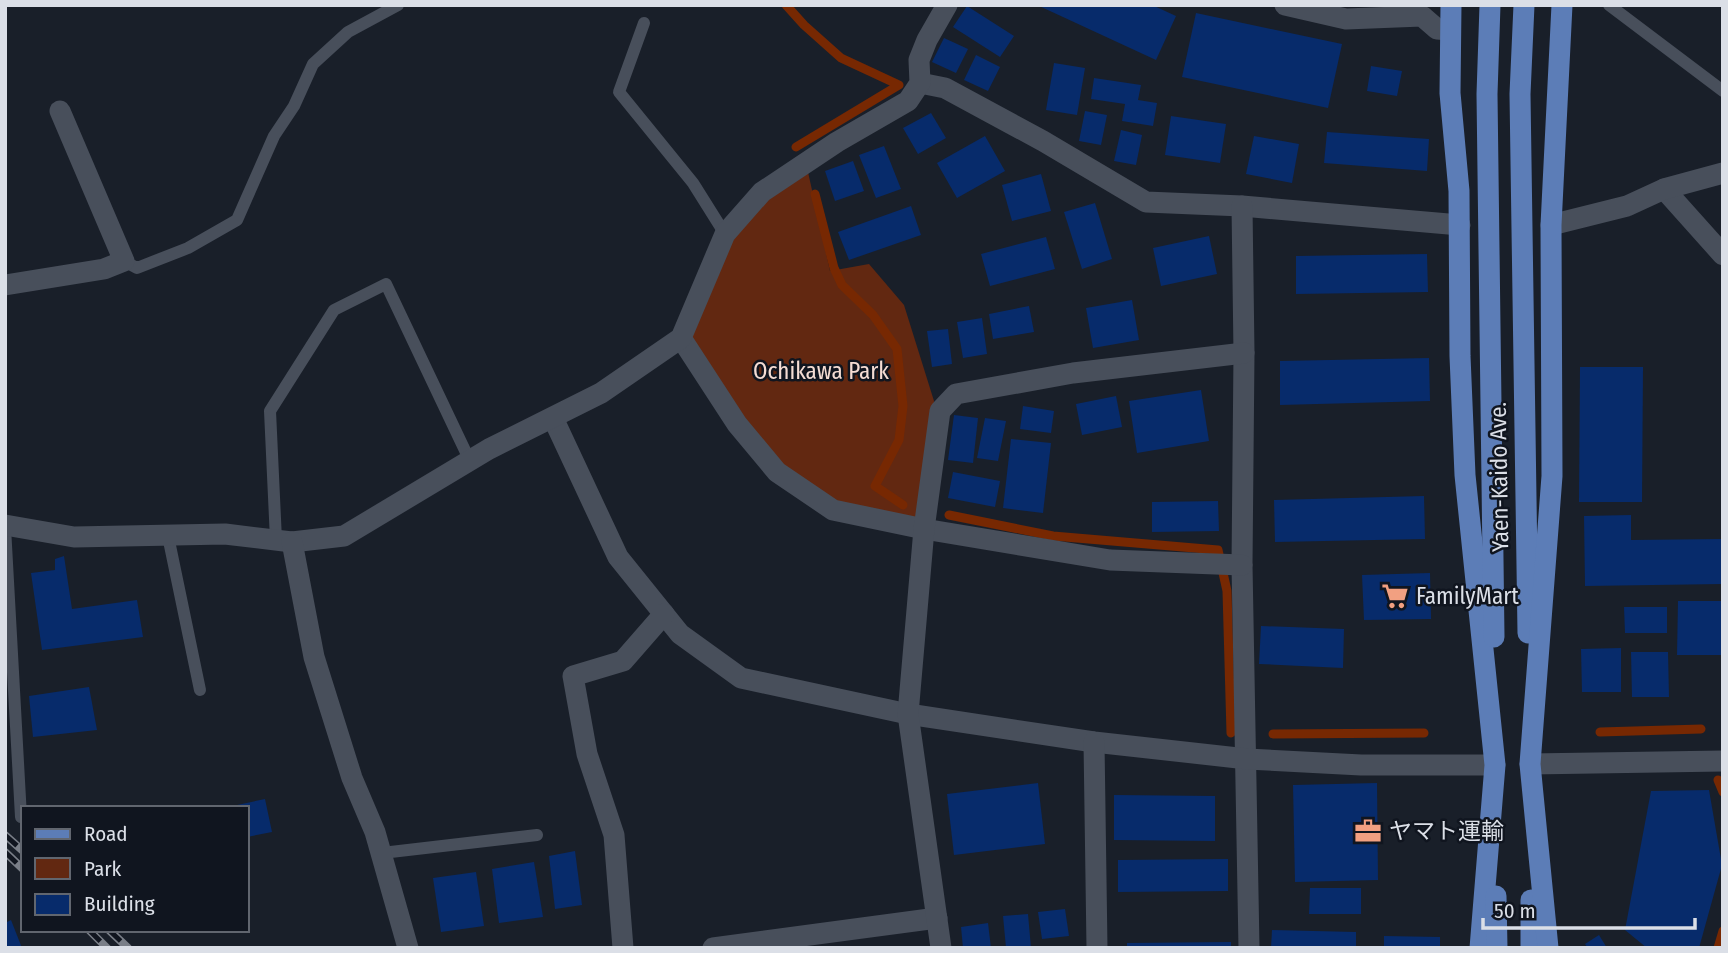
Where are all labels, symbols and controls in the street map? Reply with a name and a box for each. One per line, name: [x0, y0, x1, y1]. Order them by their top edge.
park label: Ochikawa Park: [753, 357, 889, 385]
street label: Yaen-Kaido Ave.: [1484, 402, 1514, 552]
supermarket icon: FamilyMart: [1380, 581, 1410, 611]
place label: FamilyMart: [1416, 582, 1519, 610]
legend: [21, 806, 248, 932]
office icon: ヤマト運輸: [1353, 816, 1383, 846]
place label: ヤマト運輸: [1389, 817, 1504, 845]
text: Road: [84, 821, 128, 847]
text: Park: [84, 856, 122, 882]
scale bar: [1483, 886, 1695, 930]
text: Building: [84, 891, 155, 917]
text: 50 m: [1494, 898, 1536, 924]

